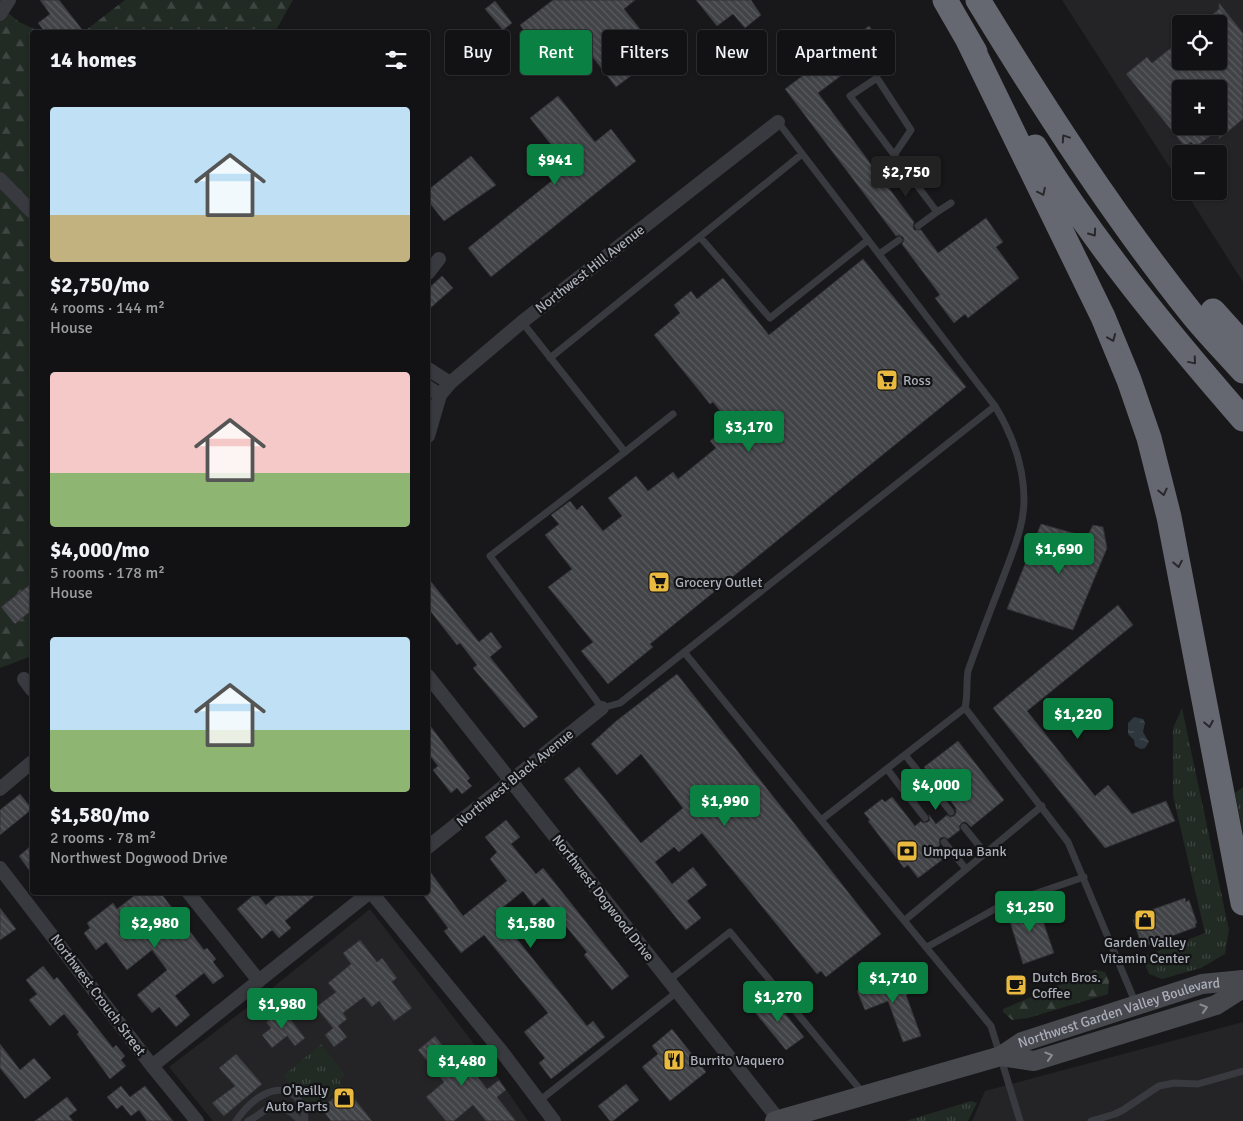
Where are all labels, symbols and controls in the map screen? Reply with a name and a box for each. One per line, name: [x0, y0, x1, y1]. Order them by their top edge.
map controls: [1172, 15, 1227, 200]
button: locate: [1172, 15, 1227, 70]
chip: Buy: [445, 30, 510, 75]
chip: Rent: [520, 30, 592, 75]
chip: Filters: [602, 30, 687, 75]
chip: New: [697, 30, 767, 75]
chip: Apartment: [777, 30, 895, 75]
icon: filters: [382, 46, 410, 74]
text: 14 homes: [50, 47, 136, 73]
button: +: [1172, 80, 1227, 135]
one-way arrow: [1061, 134, 1071, 143]
icon: home: [185, 140, 275, 230]
pin: $941: [525, 144, 585, 186]
button: −: [1172, 145, 1227, 200]
text: $941: [538, 150, 572, 170]
pin: $2,750: [865, 156, 947, 198]
text: $2,750: [882, 162, 930, 182]
one-way arrow: [1036, 186, 1046, 195]
street label: Northwest Hill Avenue: [532, 221, 648, 317]
one-way arrow: [1087, 227, 1096, 236]
text: $2,750/mo: [50, 272, 149, 298]
text: 4 rooms · 144 m²: [50, 298, 165, 318]
text: House: [50, 318, 93, 338]
one-way arrow: [1106, 333, 1116, 342]
one-way arrow: [1188, 355, 1197, 364]
supermarket icon: Ross: [875, 368, 899, 392]
place label: Ross: [903, 372, 931, 389]
icon: home: [185, 405, 275, 495]
pin: $3,170: [708, 410, 790, 453]
text: $3,170: [725, 417, 773, 437]
one-way arrow: [1157, 488, 1168, 497]
pin: $1,690: [1018, 532, 1100, 575]
text: $4,000/mo: [50, 537, 149, 563]
text: $1,690: [1035, 539, 1083, 559]
one-way arrow: [1172, 560, 1183, 569]
text: 5 rooms · 178 m²: [50, 563, 165, 583]
supermarket icon: Grocery Outlet: [647, 570, 671, 594]
place label: Grocery Outlet: [675, 574, 763, 591]
text: House: [50, 583, 93, 603]
icon: home: [185, 670, 275, 760]
pin: $1,220: [1037, 698, 1119, 740]
text: $1,220: [1054, 704, 1102, 724]
one-way arrow: [1203, 720, 1214, 728]
street label: Northwest Black Avenue: [453, 726, 577, 830]
pin: $4,000: [895, 768, 977, 811]
text: $4,000: [912, 775, 960, 795]
pin: $1,990: [684, 784, 766, 827]
text: $1,990: [701, 791, 749, 811]
text: $1,580/mo: [50, 802, 149, 828]
text: 2 rooms · 78 m²: [50, 828, 156, 848]
street label: Northwest Dogwood Drive: [548, 831, 658, 965]
bank icon: Umpqua Bank: [895, 839, 919, 863]
place label: Umpqua Bank: [923, 843, 1006, 860]
text: Northwest Dogwood Drive: [50, 848, 228, 868]
pin: $1,250: [989, 890, 1071, 933]
text: $1,250: [1006, 897, 1054, 917]
pin: $2,980: [114, 906, 196, 949]
pin: $1,580: [490, 906, 572, 949]
shop icon: Garden Valley Vitamin Center: [1133, 908, 1157, 932]
text: $2,980: [131, 913, 179, 933]
text: $1,580: [507, 913, 555, 933]
street label: Northwest Crouch Street: [47, 931, 149, 1059]
place label: Garden Valley Vitamin Center: [1100, 934, 1191, 967]
pin: $1,710: [852, 962, 934, 1004]
text: $1,710: [869, 968, 917, 988]
place label: Dutch Bros. Coffee: [1032, 969, 1101, 1002]
cafe icon: Dutch Bros. Coffee: [1004, 973, 1028, 997]
street label: Northwest Garden Valley Boulevard: [1016, 974, 1221, 1051]
pin: $1,270: [737, 980, 819, 1023]
text: $1,270: [754, 987, 802, 1007]
pin: $1,980: [241, 988, 323, 1030]
text: $1,980: [258, 994, 306, 1014]
one-way arrow: [1200, 1004, 1208, 1014]
pin: $1,480: [421, 1044, 503, 1087]
restaurant icon: Burrito Vaquero: [662, 1048, 686, 1072]
text: $1,480: [438, 1051, 486, 1071]
place label: Burrito Vaquero: [690, 1052, 784, 1069]
one-way arrow: [1044, 1052, 1053, 1062]
place label: O'Reilly Auto Parts: [266, 1082, 328, 1115]
shop icon: O'Reilly Auto Parts: [332, 1086, 356, 1110]

